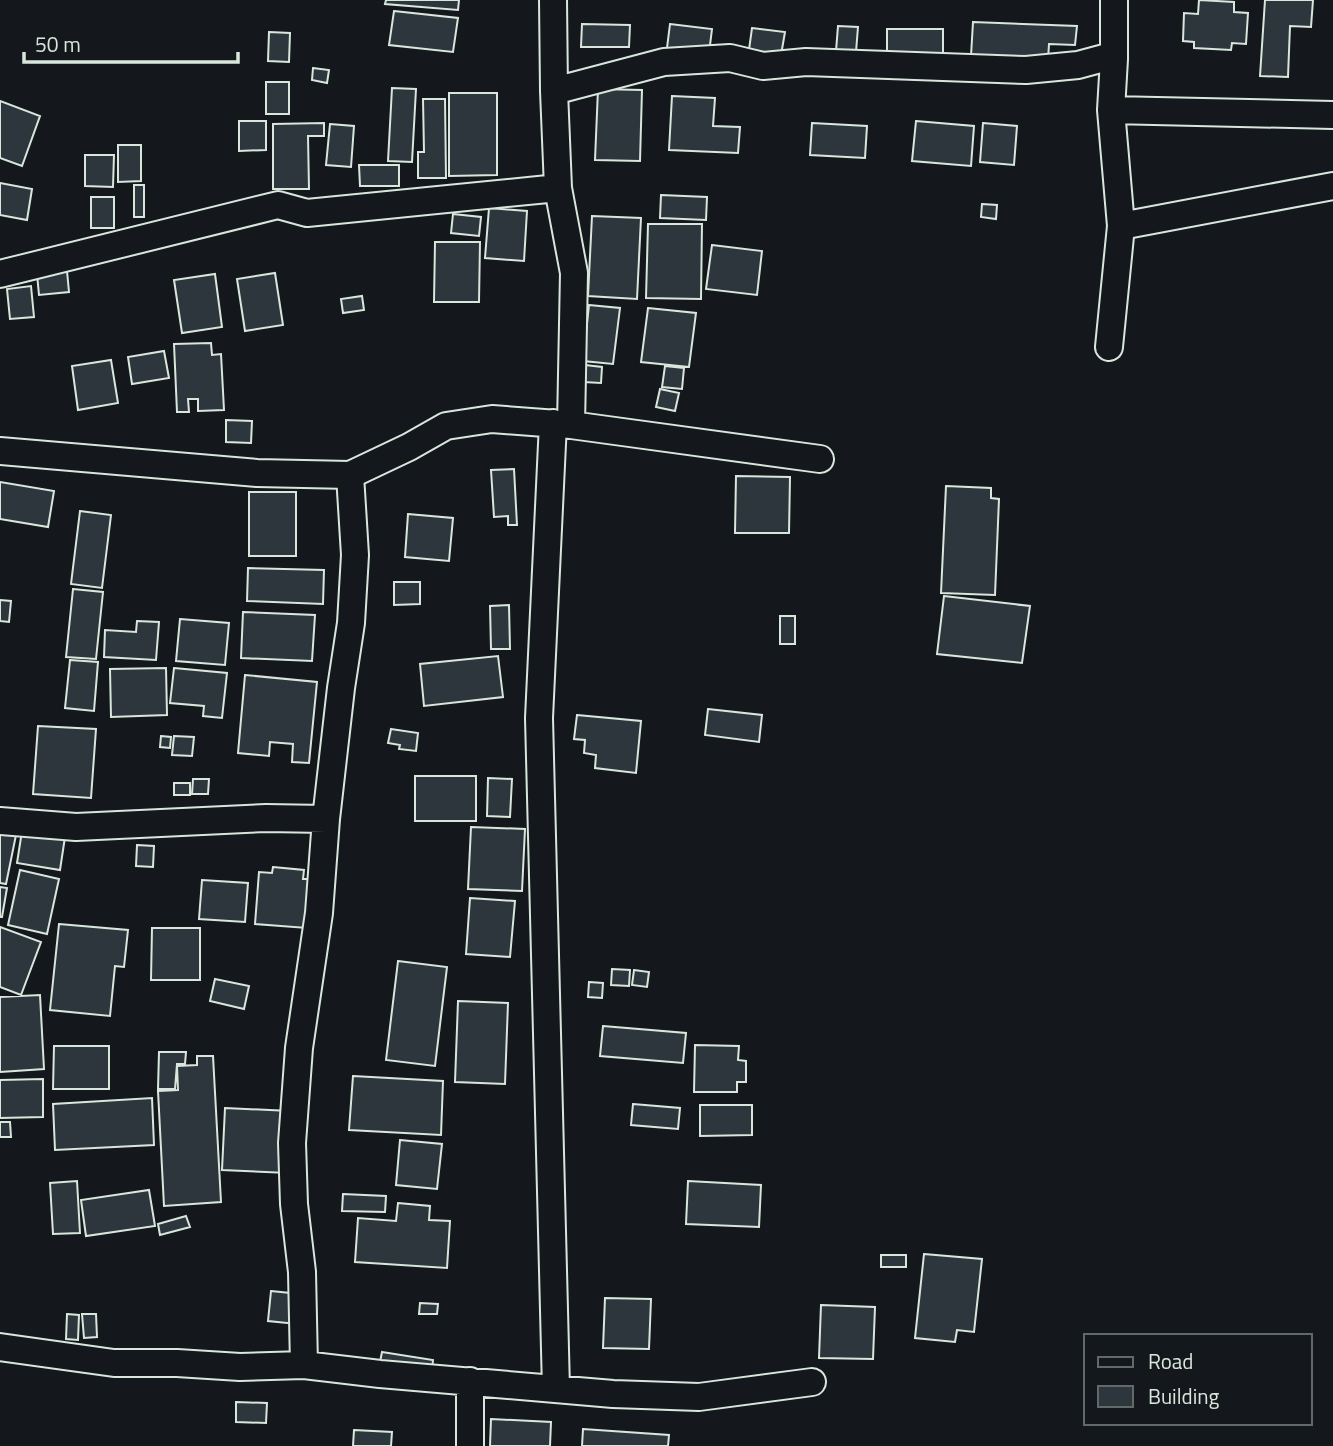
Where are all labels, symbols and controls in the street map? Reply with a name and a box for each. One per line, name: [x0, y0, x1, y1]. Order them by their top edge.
scale bar: [24, 21, 238, 65]
text: 50 m: [35, 28, 81, 60]
legend: [1084, 1334, 1312, 1425]
text: Road: [1148, 1345, 1193, 1377]
text: Building: [1148, 1380, 1220, 1412]

